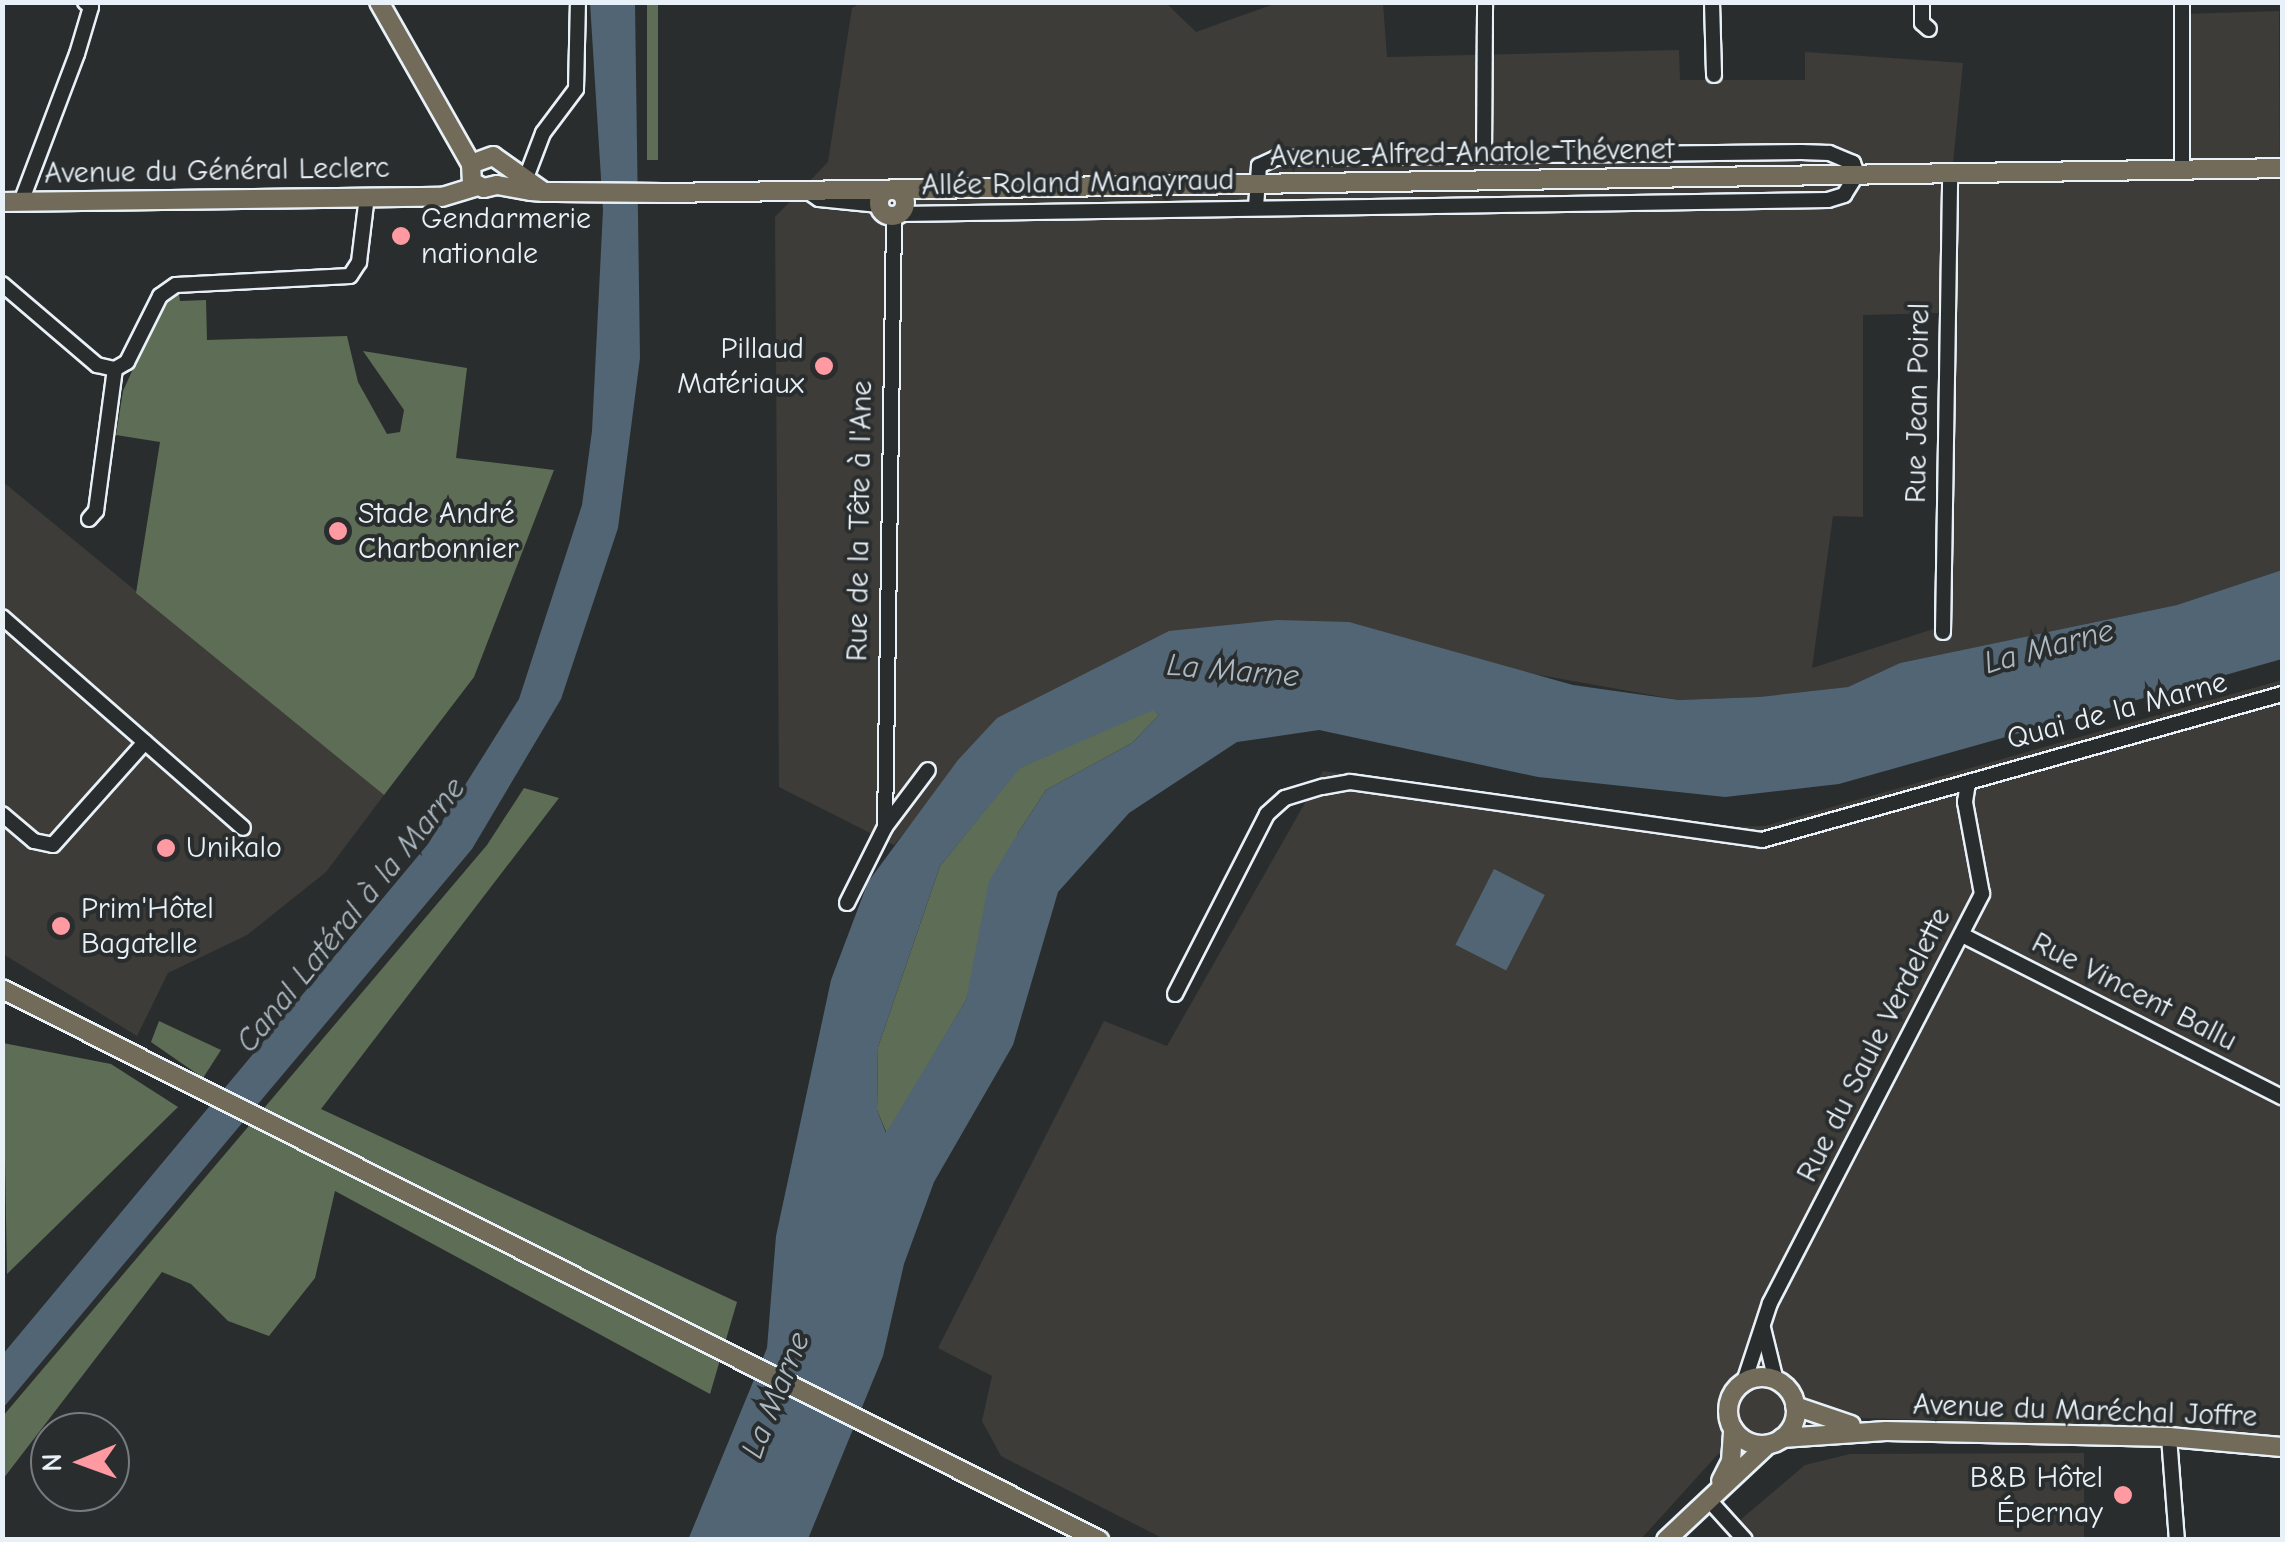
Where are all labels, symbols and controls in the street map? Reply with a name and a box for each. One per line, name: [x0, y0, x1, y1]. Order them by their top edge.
street label: Avenue Alfred Anatole Thévenet: [1269, 131, 1675, 175]
street label: Avenue du Général Leclerc: [44, 150, 390, 192]
street label: Allée Roland Manayraud: [921, 162, 1235, 204]
place label: Gendarmerie nationale: [421, 201, 591, 272]
marker: Gendarmerie nationale: [390, 225, 412, 247]
street label: Rue Jean Poirel: [1898, 303, 1938, 503]
place label: Pillaud Matériaux: [677, 331, 804, 402]
marker: Pillaud Matériaux: [813, 355, 835, 377]
street label: Rue de la Tête à l'Ane: [840, 380, 880, 662]
place label: Stade André Charbonnier: [358, 496, 519, 566]
marker: Stade André Charbonnier: [327, 520, 349, 542]
water label: La Marne: [1980, 611, 2118, 683]
water label: La Marne: [1165, 646, 1301, 696]
street label: Quai de la Marne: [2003, 664, 2231, 758]
water label: Canal Latéral à la Marne: [228, 770, 474, 1060]
place label: Unikalo: [186, 830, 282, 866]
marker: Unikalo: [155, 837, 177, 859]
place label: Prim'Hôtel Bagatelle: [81, 891, 214, 962]
street label: Rue du Saule Verdelette: [1789, 902, 1959, 1188]
marker: Prim'Hôtel Bagatelle: [50, 915, 72, 937]
street label: Rue Vincent Ballu: [2026, 925, 2242, 1059]
water label: La Marne: [733, 1326, 819, 1464]
street label: Avenue du Maréchal Joffre: [1912, 1387, 2258, 1435]
north arrow: [30, 1412, 130, 1512]
text: N: [36, 1453, 68, 1472]
place label: B&B Hôtel Épernay: [1970, 1460, 2103, 1530]
marker: B&B Hôtel Épernay: [2112, 1484, 2134, 1506]

